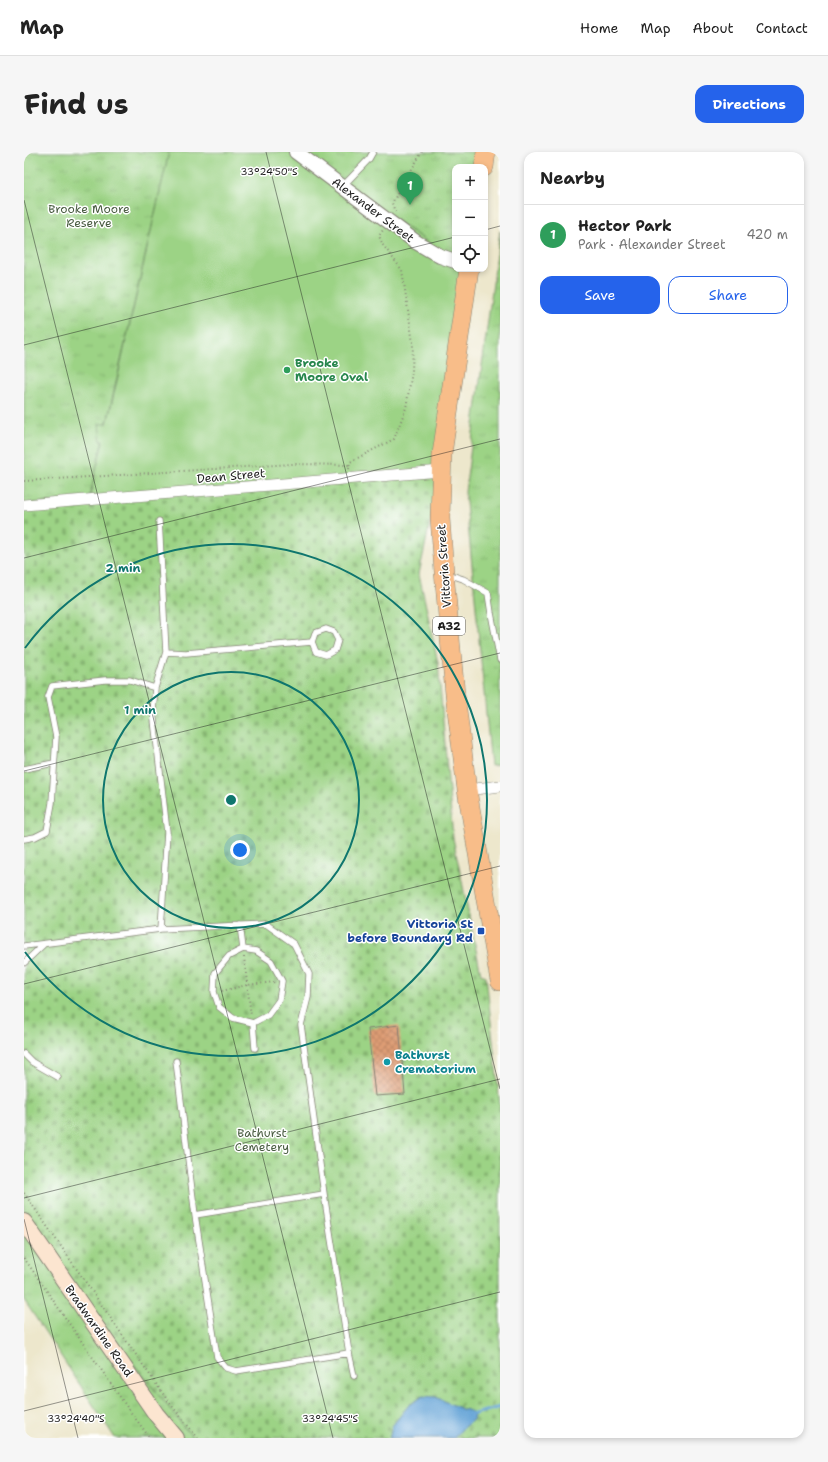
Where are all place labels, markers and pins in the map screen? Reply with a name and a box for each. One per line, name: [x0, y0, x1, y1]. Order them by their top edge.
pin: 1: [397, 172, 423, 205]
place label: Brooke Moore Oval: [295, 355, 368, 385]
marker: Brooke Moore Oval: [282, 365, 292, 375]
centre of rings: [224, 793, 238, 807]
place label: Vittoria St before Boundary Rd: [347, 916, 473, 946]
marker: Vittoria St before Boundary Rd: [476, 926, 486, 936]
place label: Bathurst Crematorium: [395, 1047, 476, 1077]
marker: Bathurst Crematorium: [382, 1057, 392, 1067]

